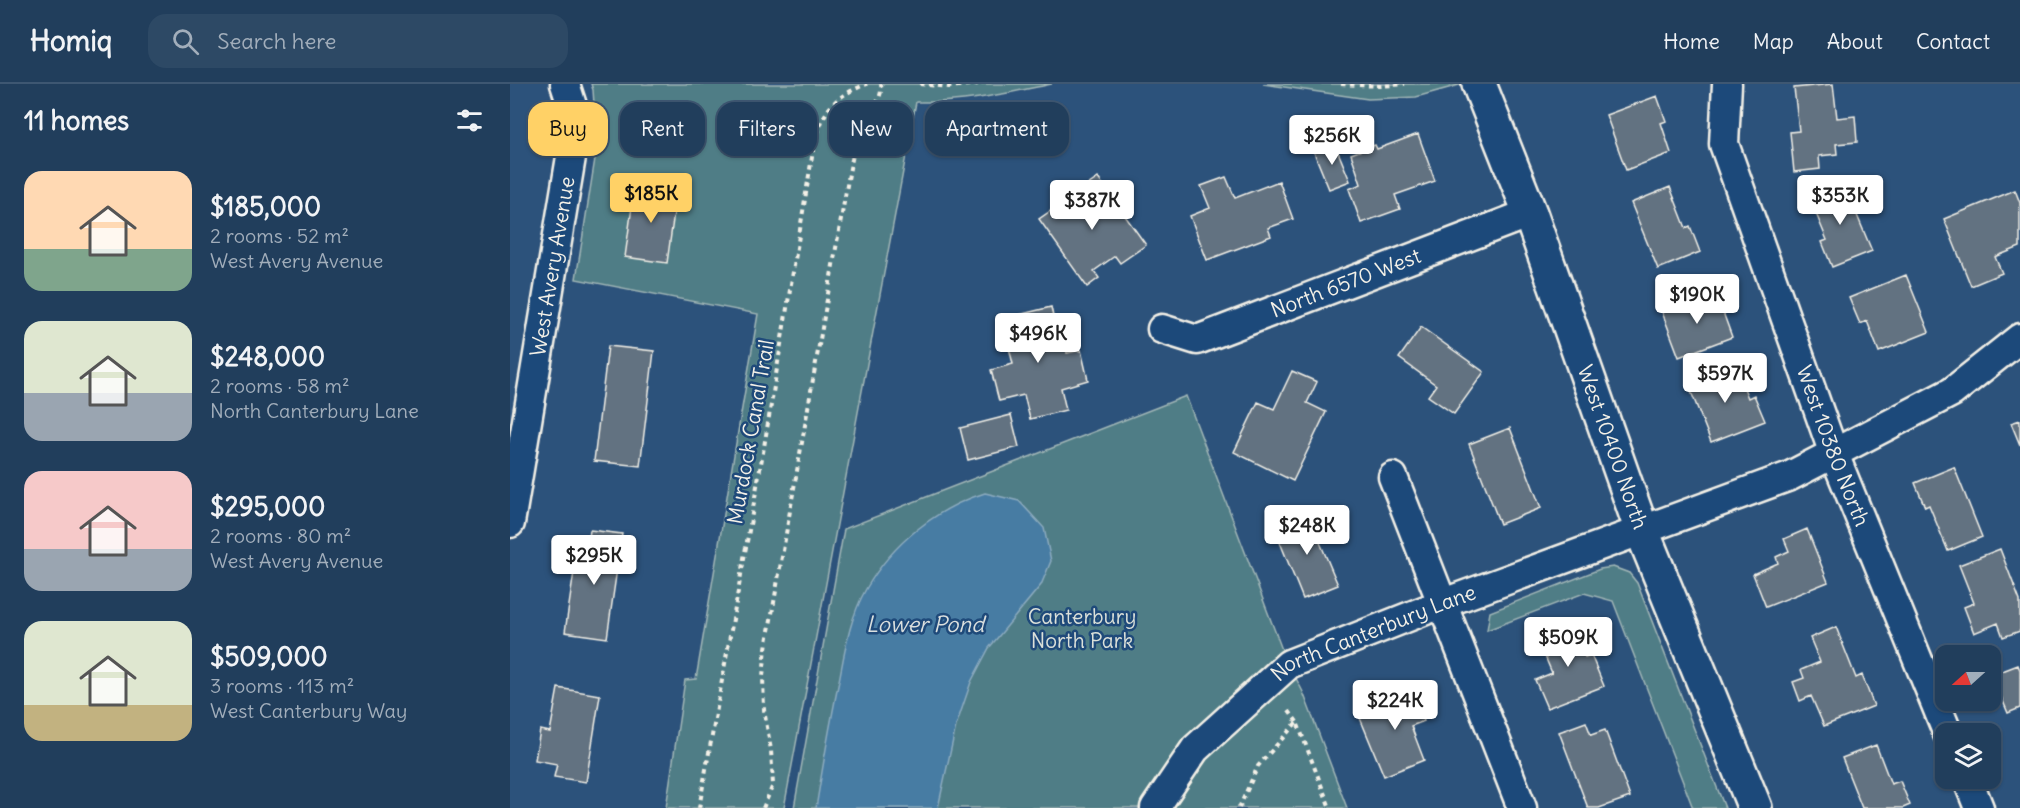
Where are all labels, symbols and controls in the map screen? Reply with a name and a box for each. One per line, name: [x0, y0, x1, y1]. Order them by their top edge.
search box: [148, 14, 568, 68]
text: Homiq: [30, 23, 112, 59]
icon: search: [169, 25, 202, 58]
text: Search here: [217, 27, 336, 55]
text: Home: [1663, 28, 1720, 55]
text: Map: [1753, 28, 1794, 55]
text: About: [1827, 28, 1883, 55]
text: Contact: [1916, 28, 1990, 55]
chip: Buy: [528, 102, 608, 156]
chip: Rent: [620, 102, 705, 156]
chip: Filters: [717, 102, 817, 156]
chip: New: [829, 102, 913, 156]
chip: Apartment: [925, 102, 1069, 156]
text: 11 homes: [24, 104, 129, 137]
icon: filters: [453, 104, 486, 137]
pin: $256K: [1290, 115, 1374, 166]
text: $256K: [1303, 122, 1361, 147]
pin: $185K: [609, 173, 693, 224]
street label: West Avery Avenue: [524, 174, 581, 358]
pin: $353K: [1798, 175, 1882, 226]
text: $185K: [624, 180, 678, 205]
pin: $387K: [1050, 180, 1134, 231]
text: $353K: [1811, 182, 1869, 207]
text: $387K: [1064, 187, 1120, 212]
text: $185,000: [210, 190, 321, 223]
icon: home: [72, 195, 144, 267]
text: 2 rooms · 52 m²: [210, 223, 349, 248]
street label: North 6570 West: [1267, 242, 1425, 324]
text: West Avery Avenue: [210, 248, 383, 273]
pin: $190K: [1655, 274, 1739, 325]
text: $190K: [1669, 281, 1725, 306]
pin: $496K: [996, 313, 1080, 364]
text: $496K: [1009, 320, 1067, 345]
street label: Murdock Canal Trail: [721, 338, 780, 526]
text: $248,000: [210, 340, 325, 373]
icon: home: [72, 345, 144, 417]
pin: $597K: [1683, 353, 1767, 404]
text: $597K: [1697, 360, 1753, 385]
street label: West 10400 North: [1572, 361, 1654, 533]
street label: West 10380 North: [1791, 362, 1876, 530]
text: 2 rooms · 58 m²: [210, 373, 350, 398]
text: North Canterbury Lane: [210, 398, 419, 423]
text: $295,000: [210, 490, 325, 523]
icon: home: [72, 495, 144, 567]
pin: $248K: [1265, 505, 1349, 556]
text: $248K: [1278, 512, 1336, 537]
text: 2 rooms · 80 m²: [210, 523, 351, 548]
pin: $295K: [552, 535, 636, 586]
text: $295K: [565, 542, 623, 567]
text: West Avery Avenue: [210, 548, 383, 573]
street label: North Canterbury Lane: [1265, 578, 1480, 687]
park label: Canterbury North Park: [1028, 603, 1136, 654]
water label: Lower Pond: [866, 610, 987, 638]
pin: $509K: [1526, 617, 1610, 668]
text: $509K: [1538, 624, 1598, 649]
text: $509,000: [210, 640, 328, 673]
icon: home: [72, 645, 144, 717]
north arrow: [1935, 645, 2001, 711]
map controls: [1935, 645, 2001, 789]
text: 3 rooms · 113 m²: [210, 673, 354, 698]
pin: $224K: [1353, 680, 1437, 731]
text: $224K: [1367, 687, 1423, 712]
text: West Canterbury Way: [210, 698, 407, 723]
button: layers: [1935, 723, 2001, 789]

